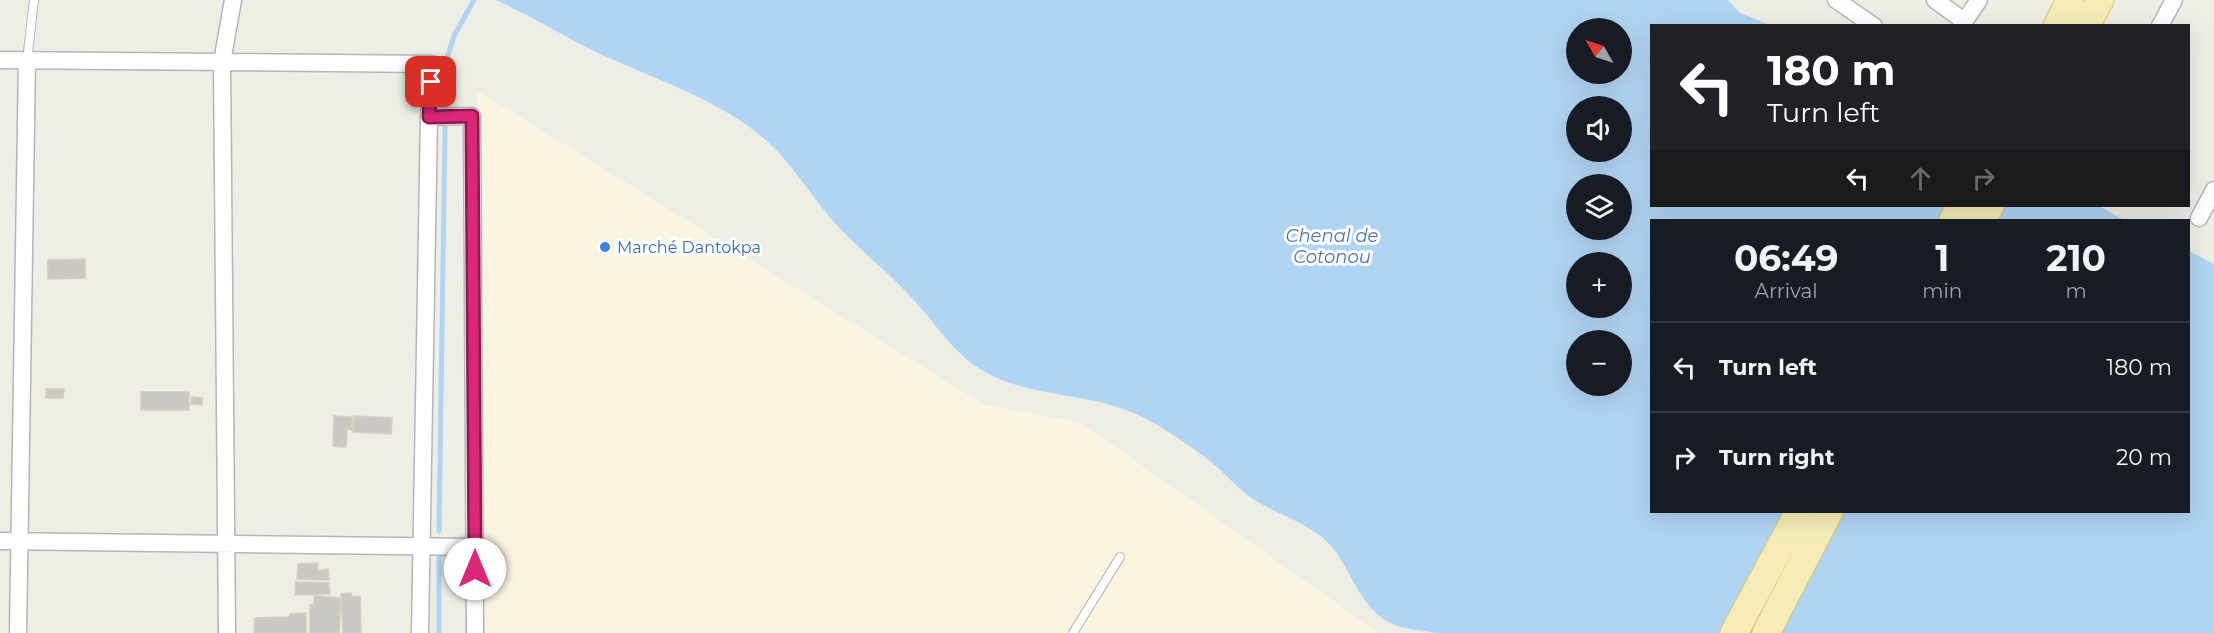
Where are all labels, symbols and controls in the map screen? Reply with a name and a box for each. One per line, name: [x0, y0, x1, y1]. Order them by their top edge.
north arrow: [1566, 18, 1632, 84]
map controls: [1566, 18, 1632, 396]
text: 180 m: [1767, 44, 1896, 96]
icon: left: [1668, 48, 1746, 126]
pin: [405, 56, 456, 107]
icon: arrive: [414, 65, 447, 98]
button: sound: [1566, 96, 1632, 162]
text: Turn left: [1767, 96, 1880, 129]
icon: left: [1841, 162, 1874, 195]
icon: ahead: [1904, 162, 1937, 195]
icon: right: [1967, 162, 2000, 195]
button: layers: [1566, 174, 1632, 240]
water label: Chenal de Cotonou: [1286, 225, 1379, 268]
text: 06:49: [1734, 236, 1838, 280]
text: 1: [1935, 236, 1949, 280]
text: 210: [2046, 236, 2106, 280]
place label: Marché Dantokpa: [617, 238, 761, 257]
marker: Marché Dantokpa: [598, 240, 612, 254]
button: +: [1566, 252, 1632, 318]
text: Arrival: [1755, 279, 1818, 303]
text: min: [1922, 279, 1962, 303]
text: m: [2066, 279, 2087, 303]
button: −: [1566, 330, 1632, 396]
icon: left: [1668, 351, 1701, 384]
text: Turn left: [1719, 354, 1817, 381]
text: 180 m: [2106, 354, 2172, 381]
icon: right: [1668, 441, 1701, 474]
text: Turn right: [1719, 444, 1834, 471]
text: 20 m: [2116, 444, 2172, 471]
position arrow: [443, 537, 507, 601]

